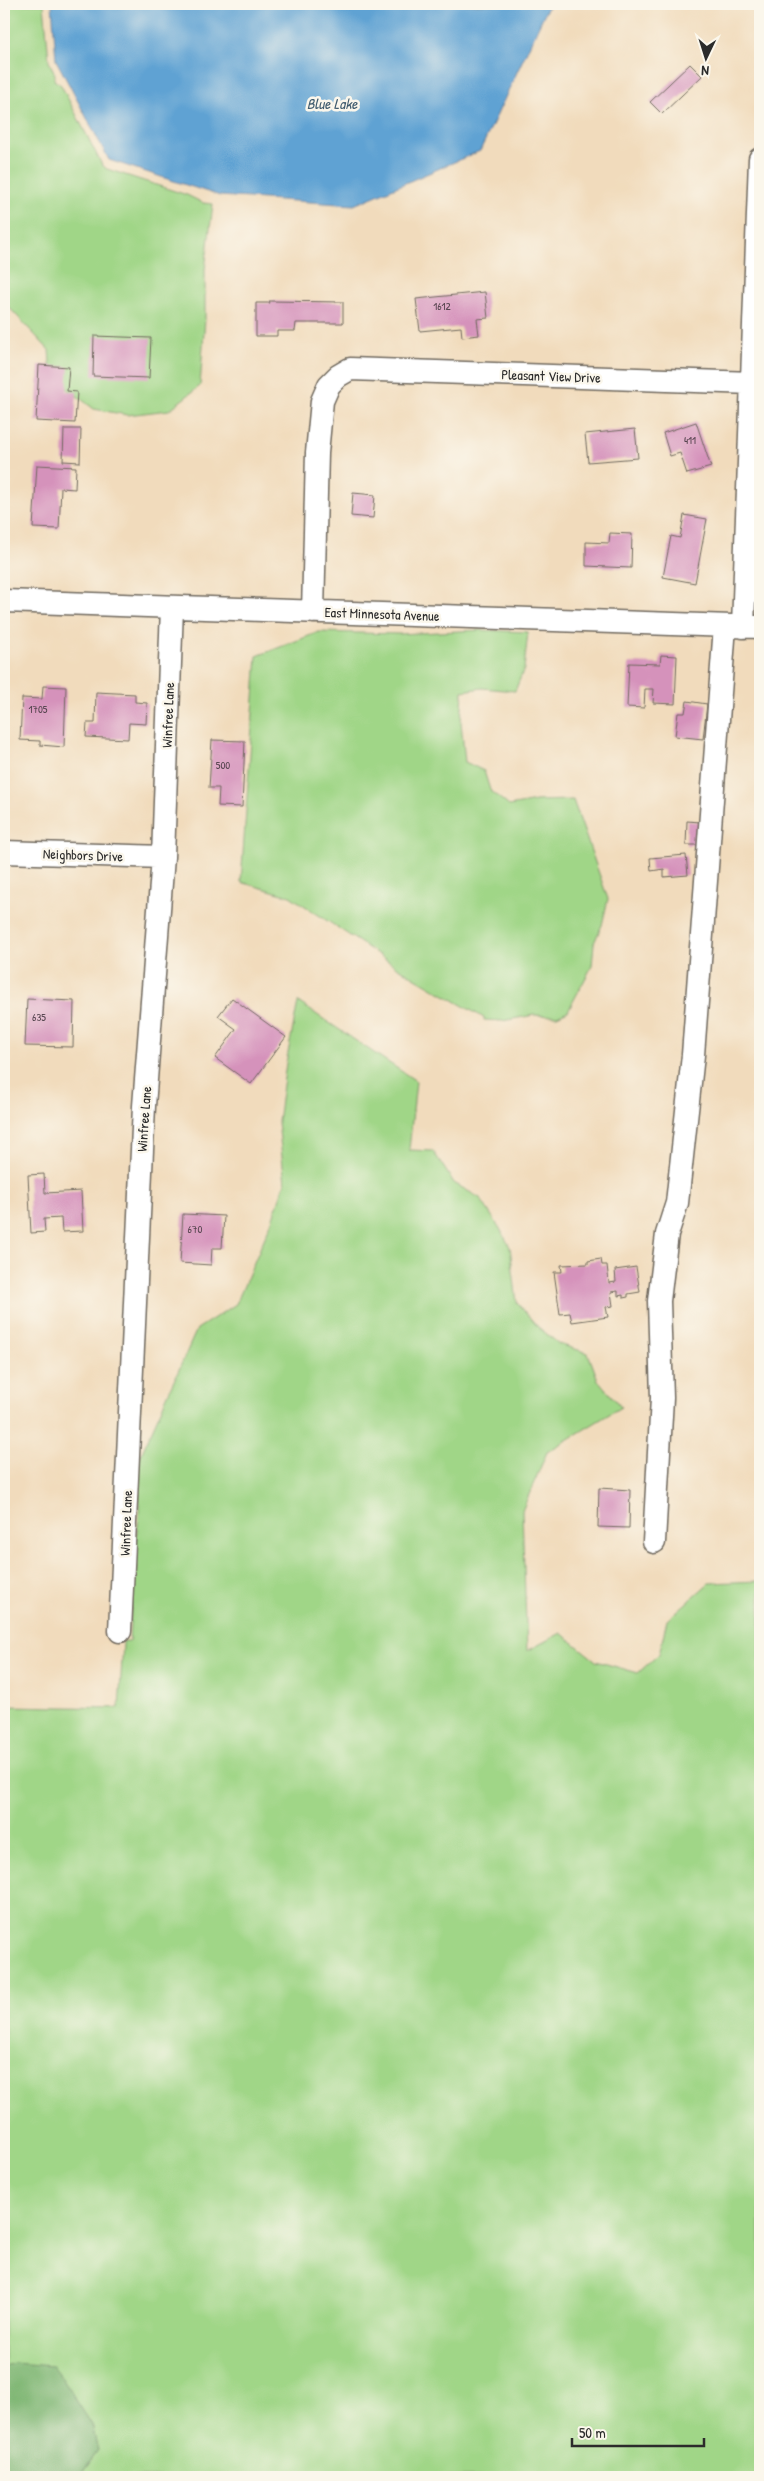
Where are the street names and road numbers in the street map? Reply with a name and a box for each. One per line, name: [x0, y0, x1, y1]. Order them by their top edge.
street label: Pleasant View Drive: [501, 364, 601, 387]
street label: East Minnesota Avenue: [324, 602, 440, 625]
street label: Winfree Lane: [157, 682, 178, 748]
street label: Neighbors Drive: [43, 844, 124, 866]
street label: Winfree Lane: [132, 1085, 155, 1152]
street label: Winfree Lane: [115, 1490, 136, 1556]

